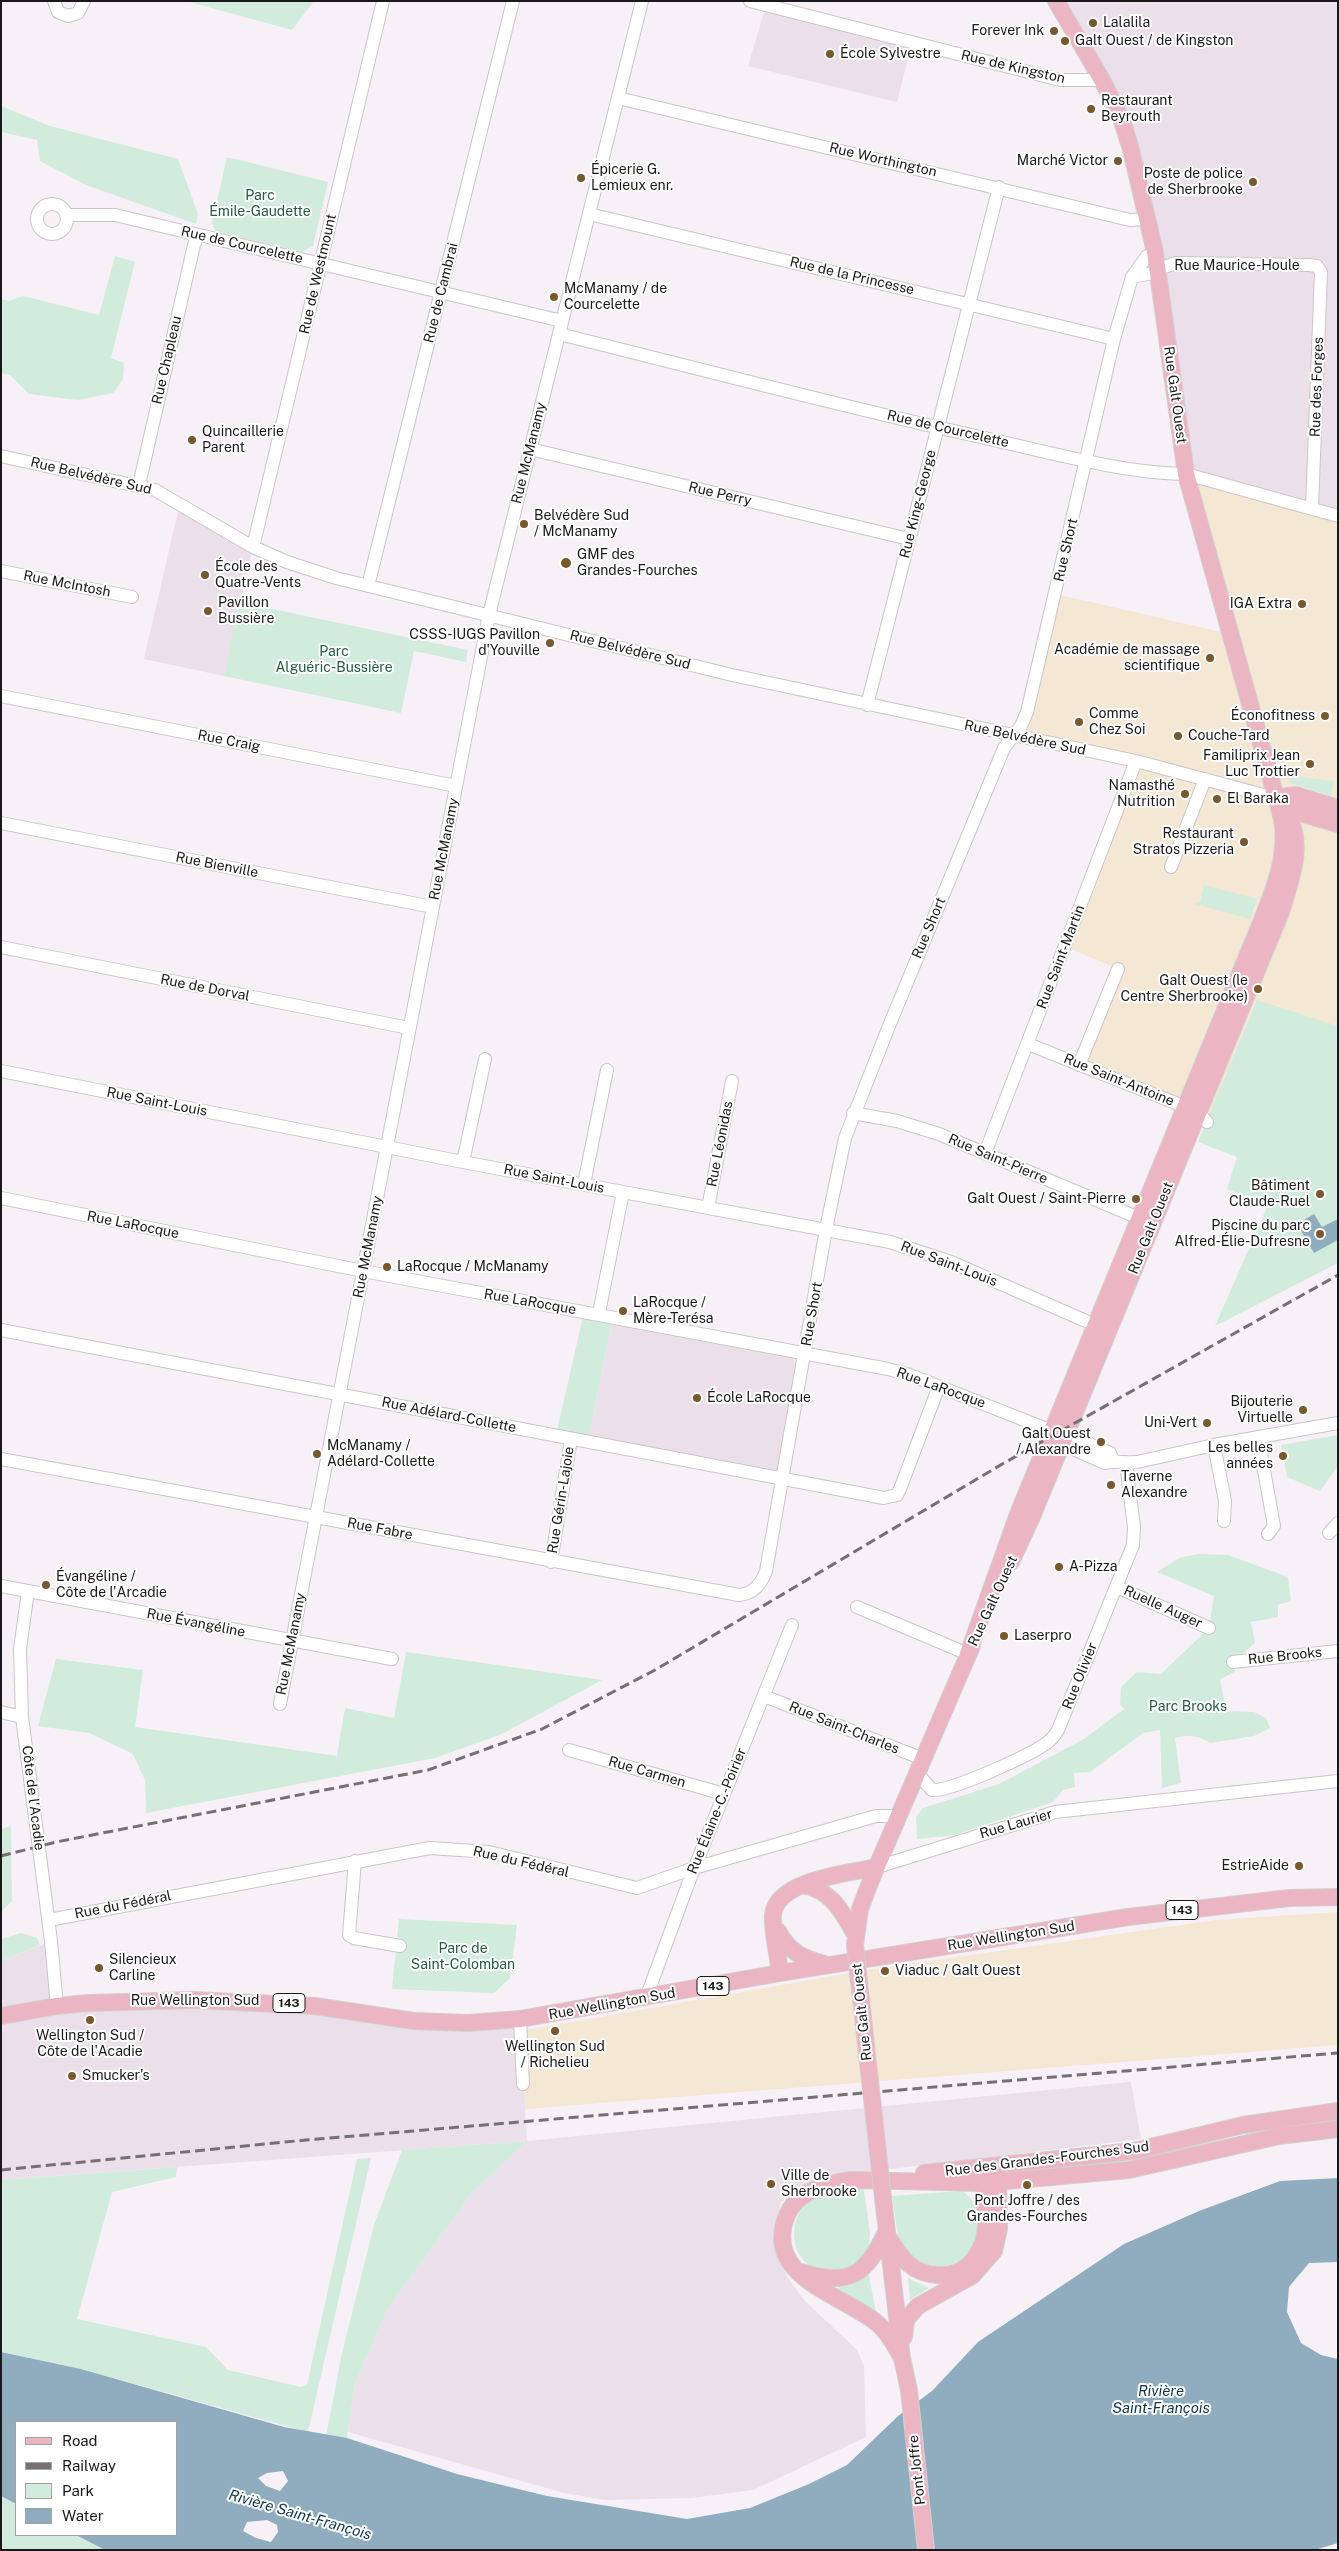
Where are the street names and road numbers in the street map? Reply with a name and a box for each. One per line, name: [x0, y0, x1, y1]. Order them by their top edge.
street label: Rue de Kingston: [959, 47, 1067, 87]
street label: Rue Worthington: [828, 139, 938, 181]
street label: Rue de Westmount: [296, 212, 340, 336]
street label: Rue de Courcelette: [179, 223, 305, 267]
street label: Rue de Cambrai: [420, 241, 462, 345]
street label: Rue de la Princesse: [788, 253, 916, 299]
street label: Rue Maurice-Houle: [1174, 258, 1300, 274]
street label: Rue Chapleau: [149, 314, 185, 406]
street label: Rue des Forges: [1307, 337, 1327, 437]
street label: Rue Galt Ouest: [1160, 345, 1190, 445]
street label: Rue McManamy: [508, 401, 550, 505]
street label: Rue de Courcelette: [885, 407, 1011, 451]
street label: Rue King-George: [896, 448, 940, 560]
street label: Rue Belvédère Sud: [29, 454, 153, 498]
street label: Rue Perry: [687, 479, 753, 509]
street label: Rue Short: [1051, 516, 1081, 584]
street label: Rue McIntosh: [22, 567, 112, 601]
street label: Rue Belvédère Sud: [568, 627, 692, 673]
street label: Rue Belvédère Sud: [963, 717, 1087, 759]
street label: Rue Craig: [196, 727, 262, 755]
street label: Rue McManamy: [426, 796, 462, 902]
street label: Rue Bienville: [174, 849, 260, 881]
street label: Rue Short: [909, 895, 949, 961]
street label: Rue Saint-Martin: [1033, 903, 1089, 1011]
street label: Rue de Dorval: [159, 971, 251, 1005]
street label: Rue Saint-Antoine: [1061, 1050, 1177, 1110]
street label: Rue Saint-Louis: [105, 1084, 209, 1120]
street label: Rue Léonidas: [703, 1100, 737, 1188]
street label: Rue Saint-Pierre: [946, 1130, 1050, 1188]
street label: Rue Saint-Louis: [502, 1161, 606, 1197]
street label: Rue Galt Ouest: [1125, 1179, 1177, 1277]
street label: Rue McManamy: [350, 1194, 386, 1300]
street label: Rue LaRocque: [85, 1208, 181, 1242]
street label: Rue Saint-Louis: [898, 1238, 1000, 1290]
street label: Rue Short: [798, 1281, 826, 1347]
street label: Rue LaRocque: [482, 1286, 578, 1318]
street label: Rue LaRocque: [894, 1364, 988, 1412]
street label: Rue Adélard-Collette: [380, 1394, 518, 1436]
street label: Rue Gérin-Lajoie: [544, 1445, 578, 1555]
street label: Rue Fabre: [346, 1514, 414, 1544]
street label: Rue Galt Ouest: [965, 1553, 1021, 1649]
street label: Ruelle Auger: [1121, 1582, 1205, 1632]
street label: Rue McManamy: [273, 1591, 309, 1697]
street label: Rue Évangéline: [145, 1605, 247, 1641]
street label: Rue Olivier: [1059, 1640, 1101, 1712]
street label: Rue Brooks: [1247, 1644, 1323, 1668]
street label: Rue Saint-Charles: [786, 1698, 902, 1758]
street label: Côte de l'Acadie: [18, 1745, 48, 1851]
street label: Rue Élaine-C.-Poirier: [684, 1745, 750, 1877]
street label: Rue Carmen: [606, 1753, 688, 1791]
street label: Rue Laurier: [978, 1806, 1054, 1842]
street label: Rue du Fédéral: [471, 1843, 571, 1881]
street label: Rue du Fédéral: [73, 1887, 173, 1923]
road number: 143: [1166, 1900, 1198, 1920]
street label: Rue Wellington Sud: [946, 1918, 1076, 1954]
street label: Rue Galt Ouest: [849, 1962, 875, 2062]
road number: 143: [697, 1976, 729, 1995]
street label: Rue Wellington Sud: [547, 1985, 677, 2023]
street label: Rue Wellington Sud: [131, 1993, 259, 2009]
road number: 143: [273, 1994, 305, 2012]
street label: Rue des Grandes-Fourches Sud: [944, 2138, 1150, 2180]
street label: Pont Joffre: [905, 2434, 929, 2506]

